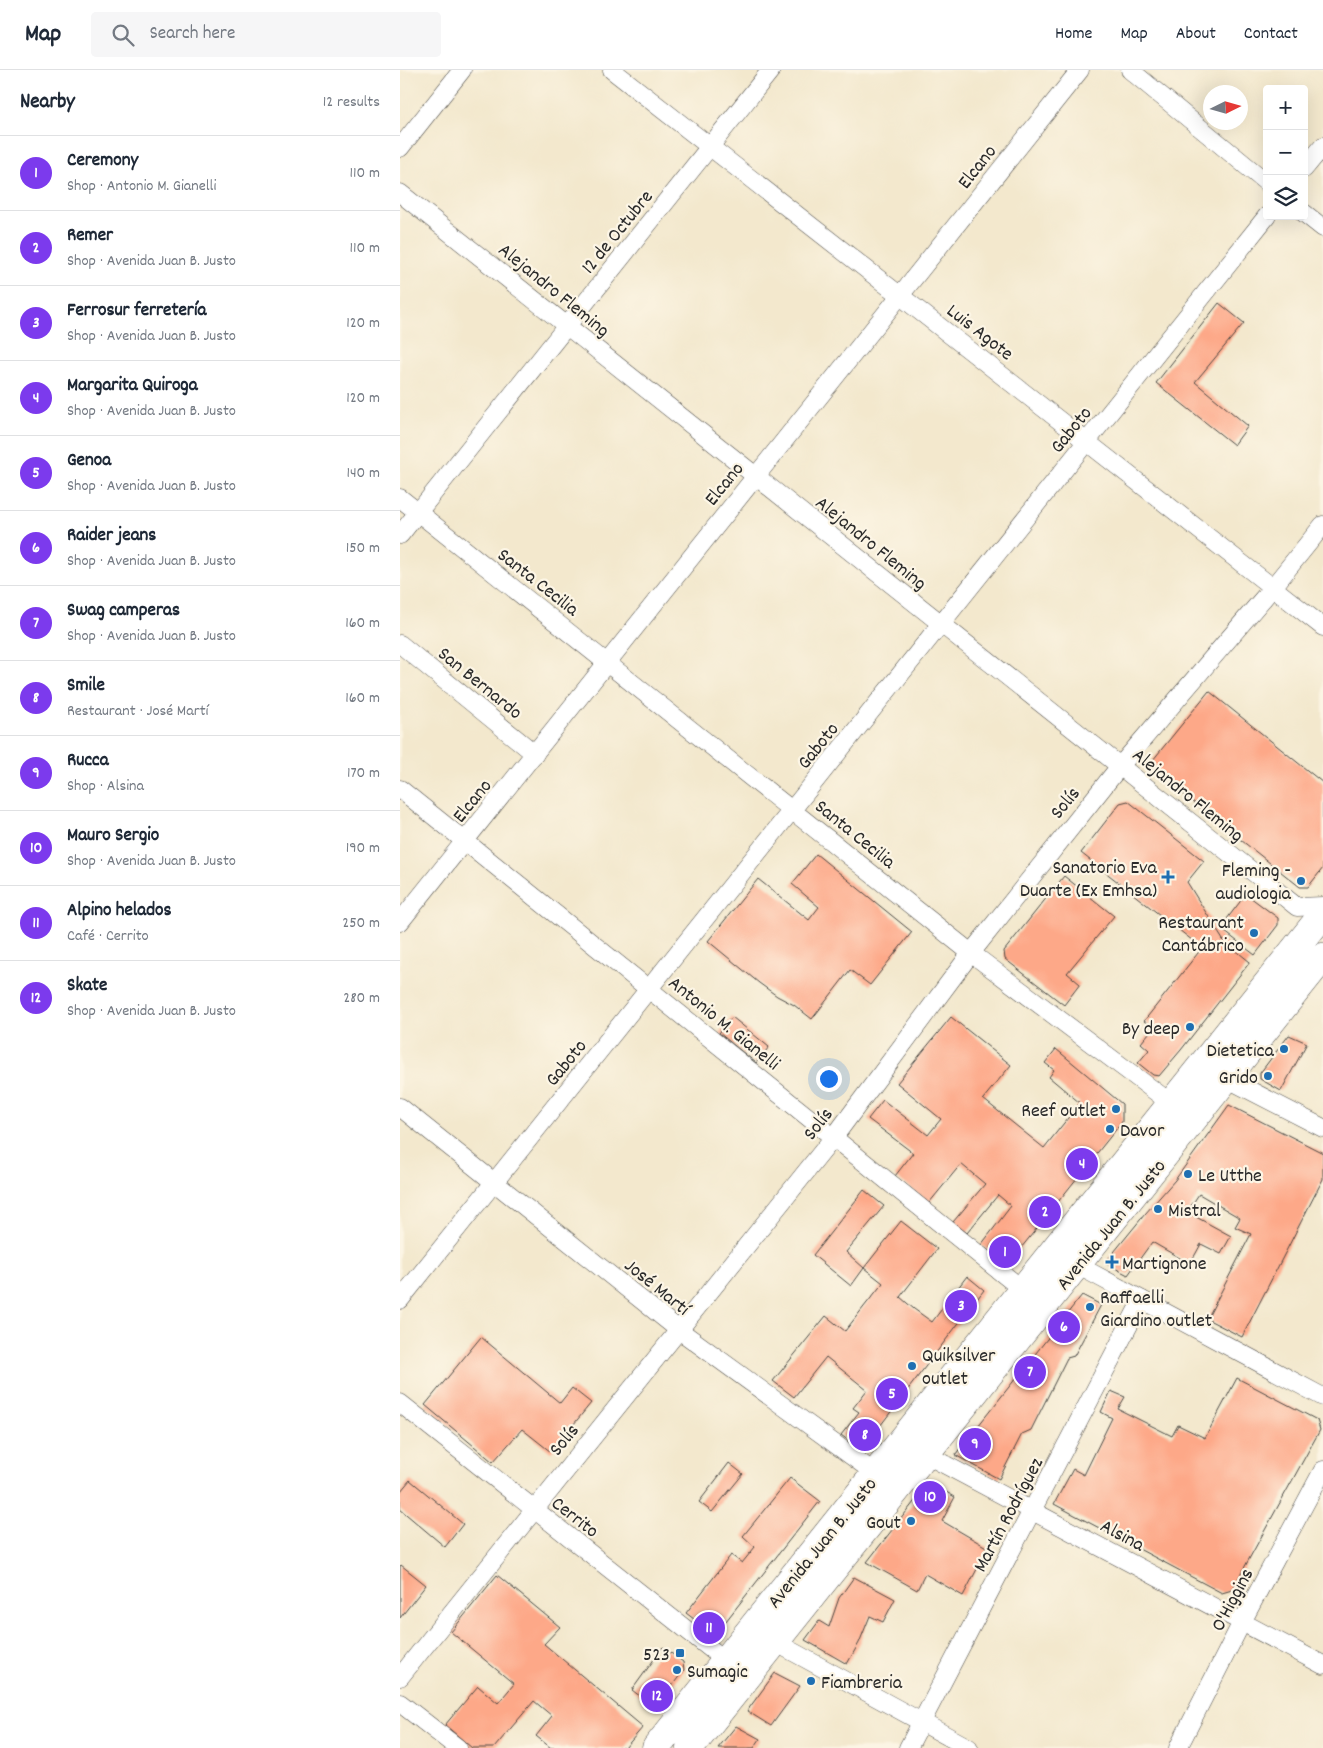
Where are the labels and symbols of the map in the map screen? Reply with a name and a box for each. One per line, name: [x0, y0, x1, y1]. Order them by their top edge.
north arrow: [1203, 85, 1248, 130]
street label: Elcano: [952, 140, 1005, 196]
street label: 12 de Octubre: [576, 185, 661, 281]
street label: Alejandro Fleming: [491, 238, 615, 345]
street label: Luis Agote: [940, 298, 1019, 369]
street label: Gaboto: [1045, 401, 1100, 460]
street label: Elcano: [699, 457, 752, 513]
street label: Alejandro Fleming: [808, 491, 932, 598]
street label: Santa Cecilia: [490, 542, 584, 625]
street label: San Bernardo: [431, 641, 528, 727]
street label: Gaboto: [792, 717, 847, 776]
street label: Alejandro Fleming: [1125, 743, 1249, 850]
street label: Elcano: [447, 774, 500, 830]
street label: Solís: [1045, 782, 1088, 826]
street label: Santa Cecilia: [808, 794, 901, 877]
place label: Sanatorio Eva Duarte (Ex Emhsa): [1020, 855, 1158, 906]
place label: Fleming - audiologia: [1216, 858, 1292, 909]
marker: Sanatorio Eva Duarte (Ex Emhsa): [1161, 870, 1175, 884]
marker: Fleming - audiologia: [1295, 875, 1307, 887]
place label: Restaurant Cantábrico: [1158, 910, 1244, 961]
marker: Restaurant Cantábrico: [1248, 927, 1260, 939]
street label: Antonio M. Gianelli: [661, 970, 785, 1078]
place label: By deep: [1122, 1016, 1180, 1044]
marker: By deep: [1184, 1021, 1196, 1033]
street label: Gaboto: [540, 1034, 595, 1093]
place label: Dietetica: [1207, 1038, 1275, 1066]
marker: Dietetica: [1278, 1043, 1290, 1055]
place label: Grido: [1219, 1065, 1258, 1093]
your location: [816, 1066, 842, 1092]
marker: Grido: [1262, 1070, 1274, 1082]
place label: Reef outlet: [1021, 1098, 1106, 1126]
street label: Solís: [798, 1103, 841, 1147]
marker: Reef outlet: [1110, 1103, 1122, 1115]
place label: Davor: [1120, 1118, 1165, 1146]
marker: Davor: [1104, 1123, 1116, 1135]
pin: 4: [1066, 1145, 1098, 1183]
street label: Avenida Juan B. Justo: [1051, 1154, 1174, 1297]
place label: Le Utthe: [1198, 1163, 1262, 1191]
marker: Le Utthe: [1182, 1168, 1194, 1180]
pin: 2: [1029, 1193, 1061, 1231]
place label: Mistral: [1168, 1198, 1221, 1226]
marker: Mistral: [1152, 1203, 1164, 1215]
pin: 1: [989, 1233, 1021, 1271]
place label: Martignone: [1122, 1251, 1207, 1279]
street label: José Martí: [617, 1253, 696, 1324]
marker: Martignone: [1106, 1256, 1118, 1268]
place label: Raffaelli Giardino outlet: [1100, 1285, 1212, 1336]
pin: 3: [945, 1287, 977, 1325]
marker: Raffaelli Giardino outlet: [1084, 1301, 1096, 1313]
pin: 6: [1048, 1308, 1080, 1346]
place label: Quiksilver outlet: [922, 1343, 996, 1394]
pin: 7: [1014, 1353, 1046, 1391]
marker: Quiksilver outlet: [906, 1360, 918, 1372]
pin: 5: [876, 1375, 908, 1413]
pin: 8: [849, 1416, 881, 1454]
street label: Solís: [544, 1419, 587, 1463]
pin: 9: [959, 1425, 991, 1463]
street label: Martín Rodríguez: [968, 1453, 1052, 1578]
street label: Avenida Juan B. Justo: [762, 1472, 885, 1615]
pin: 10: [914, 1478, 946, 1516]
street label: Cerrito: [544, 1491, 604, 1546]
place label: Gout: [866, 1510, 901, 1538]
street label: Alsina: [1095, 1513, 1149, 1560]
marker: Gout: [905, 1515, 917, 1527]
street label: O'Higgins: [1205, 1564, 1262, 1637]
pin: 11: [693, 1609, 725, 1647]
place label: 523: [643, 1642, 670, 1670]
marker: 523: [674, 1647, 686, 1659]
place label: Sumagic: [687, 1659, 748, 1687]
marker: Sumagic: [671, 1664, 683, 1676]
place label: Fiambreria: [821, 1670, 903, 1698]
marker: Fiambreria: [805, 1675, 817, 1687]
pin: 12: [641, 1677, 673, 1715]

